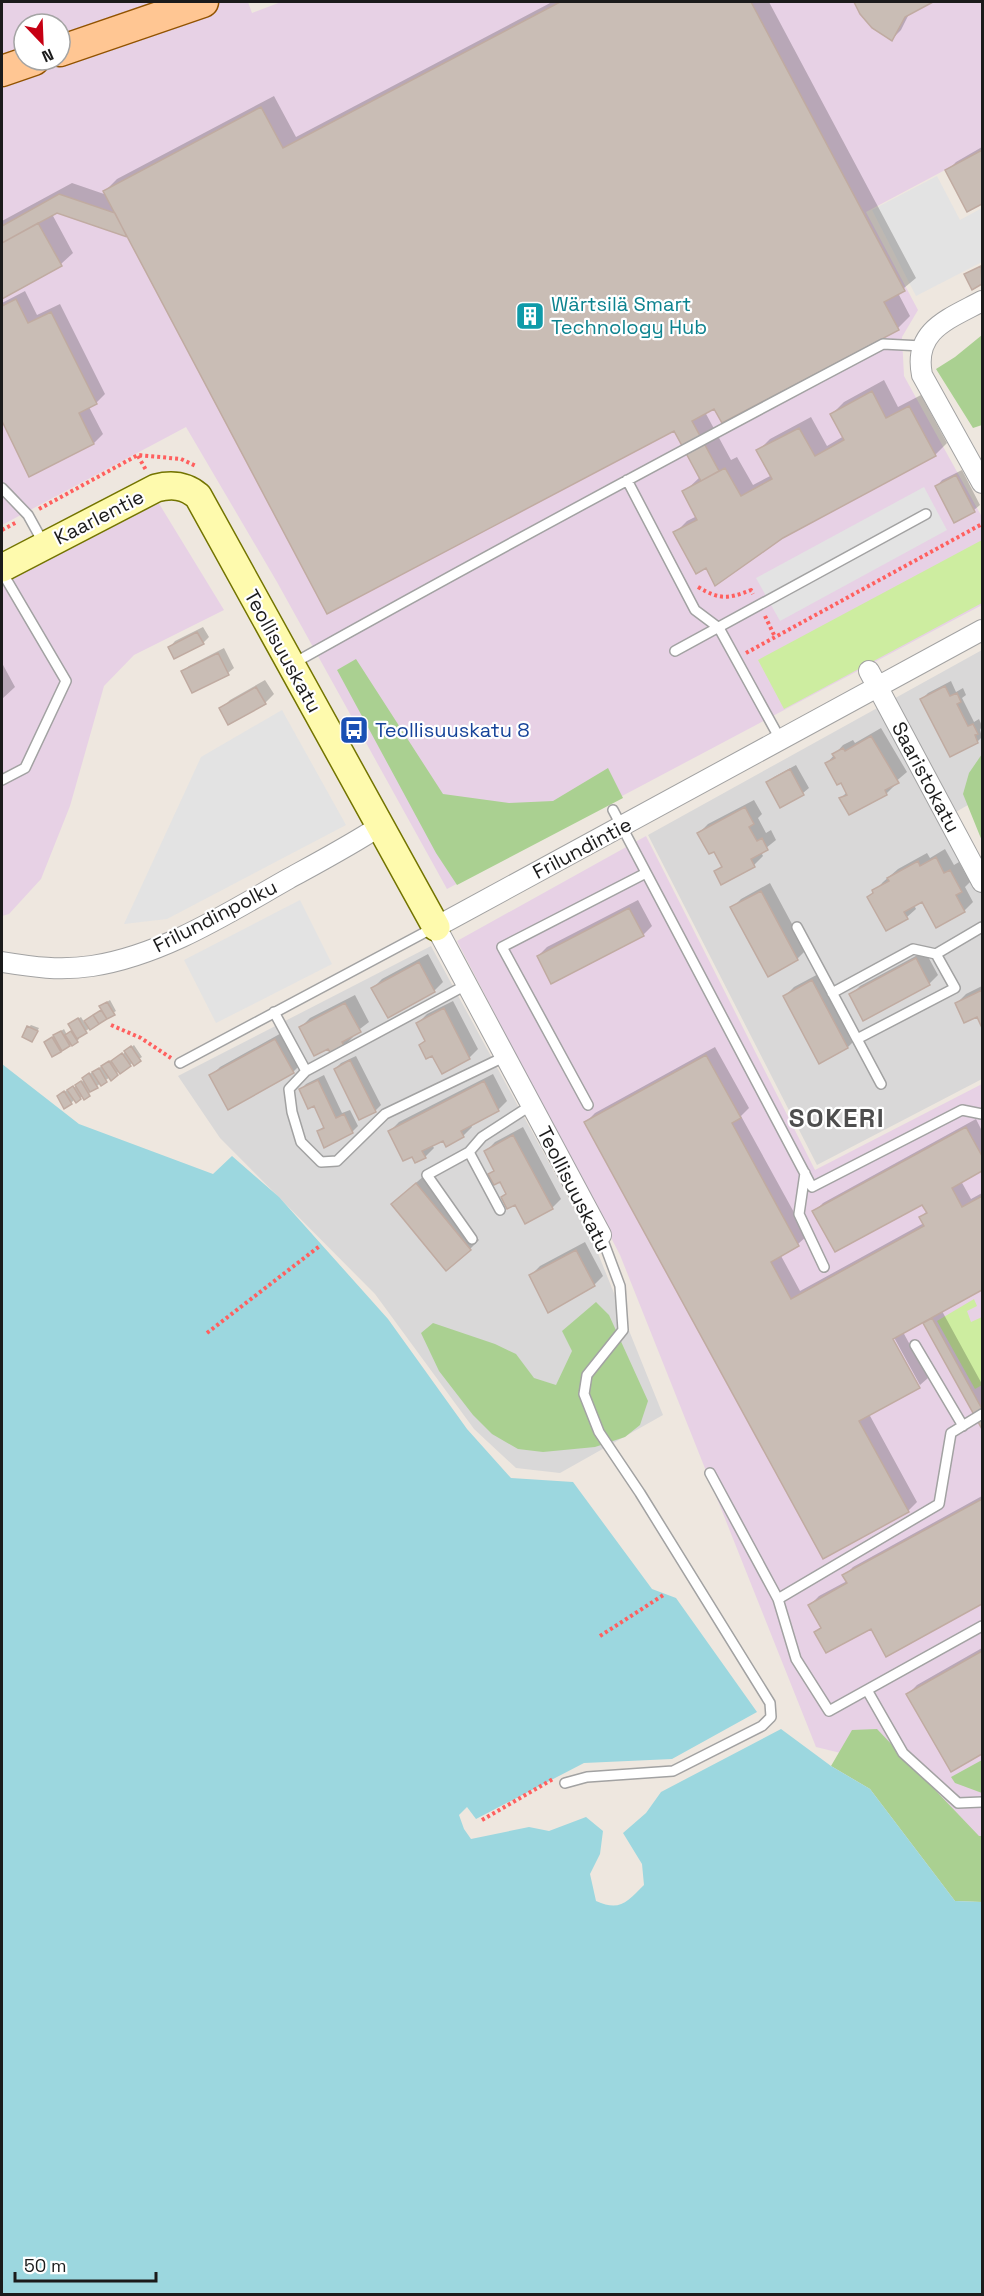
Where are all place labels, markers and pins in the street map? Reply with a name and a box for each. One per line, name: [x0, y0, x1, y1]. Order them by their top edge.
place label: Wärtsilä Smart Technology Hub: [551, 291, 707, 340]
building icon: Wärtsilä Smart Technology Hub: [514, 300, 546, 332]
bus stop icon: Teollisuuskatu 8: [338, 714, 370, 746]
place label: Teollisuuskatu 8: [375, 717, 530, 743]

